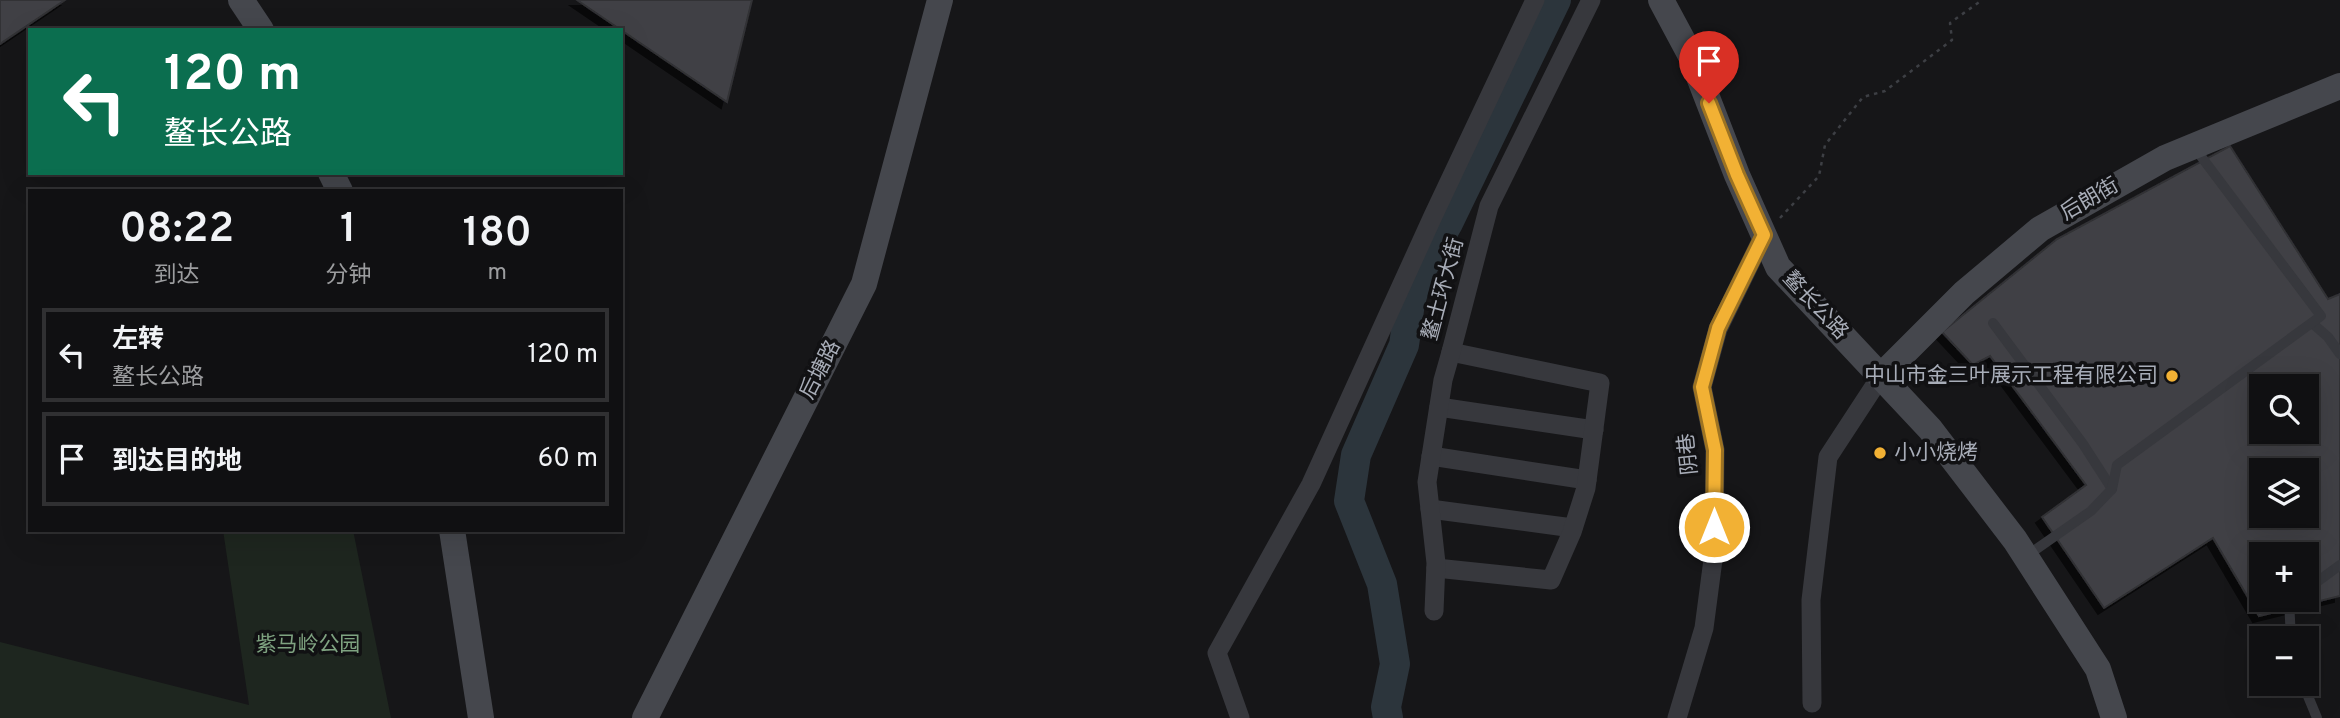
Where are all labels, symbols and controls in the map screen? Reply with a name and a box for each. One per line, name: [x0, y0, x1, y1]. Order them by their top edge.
pin: [1679, 31, 1739, 103]
icon: arrive: [1690, 42, 1728, 80]
text: 120 m: [164, 46, 301, 108]
icon: left: [49, 56, 140, 147]
text: 鳌长公路: [164, 116, 292, 156]
street label: 后朗街: [2056, 173, 2124, 227]
text: 08:22: [119, 204, 234, 257]
text: 1: [340, 204, 356, 257]
text: 180: [462, 208, 532, 261]
street label: 鳌土环大街: [1417, 235, 1471, 343]
text: m: [487, 259, 507, 288]
text: 到达: [154, 262, 200, 291]
text: 分钟: [325, 262, 371, 291]
street label: 鳌长公路: [1776, 266, 1854, 346]
text: 左转: [112, 324, 164, 357]
icon: left: [53, 336, 91, 374]
street label: 后塘路: [795, 336, 847, 404]
text: 120 m: [528, 339, 598, 372]
place label: 中山市金三叶展示工程有限公司: [1864, 363, 2158, 390]
text: 鳌长公路: [112, 364, 204, 393]
marker: 中山市金三叶展示工程有限公司: [2164, 368, 2180, 384]
map controls: [2249, 374, 2319, 696]
button: search: [2249, 374, 2319, 444]
street label: 阴巷: [1673, 432, 1705, 476]
icon: arrive: [53, 440, 91, 478]
place label: 小小烧烤: [1894, 440, 1978, 467]
text: 60 m: [538, 443, 598, 476]
marker: 小小烧烤: [1872, 445, 1888, 461]
text: 到达目的地: [112, 446, 242, 479]
button: layers: [2249, 458, 2319, 528]
position arrow: [1677, 490, 1751, 564]
button: +: [2249, 542, 2319, 612]
button: −: [2249, 626, 2319, 696]
park label: 紫马岭公园: [256, 632, 361, 659]

